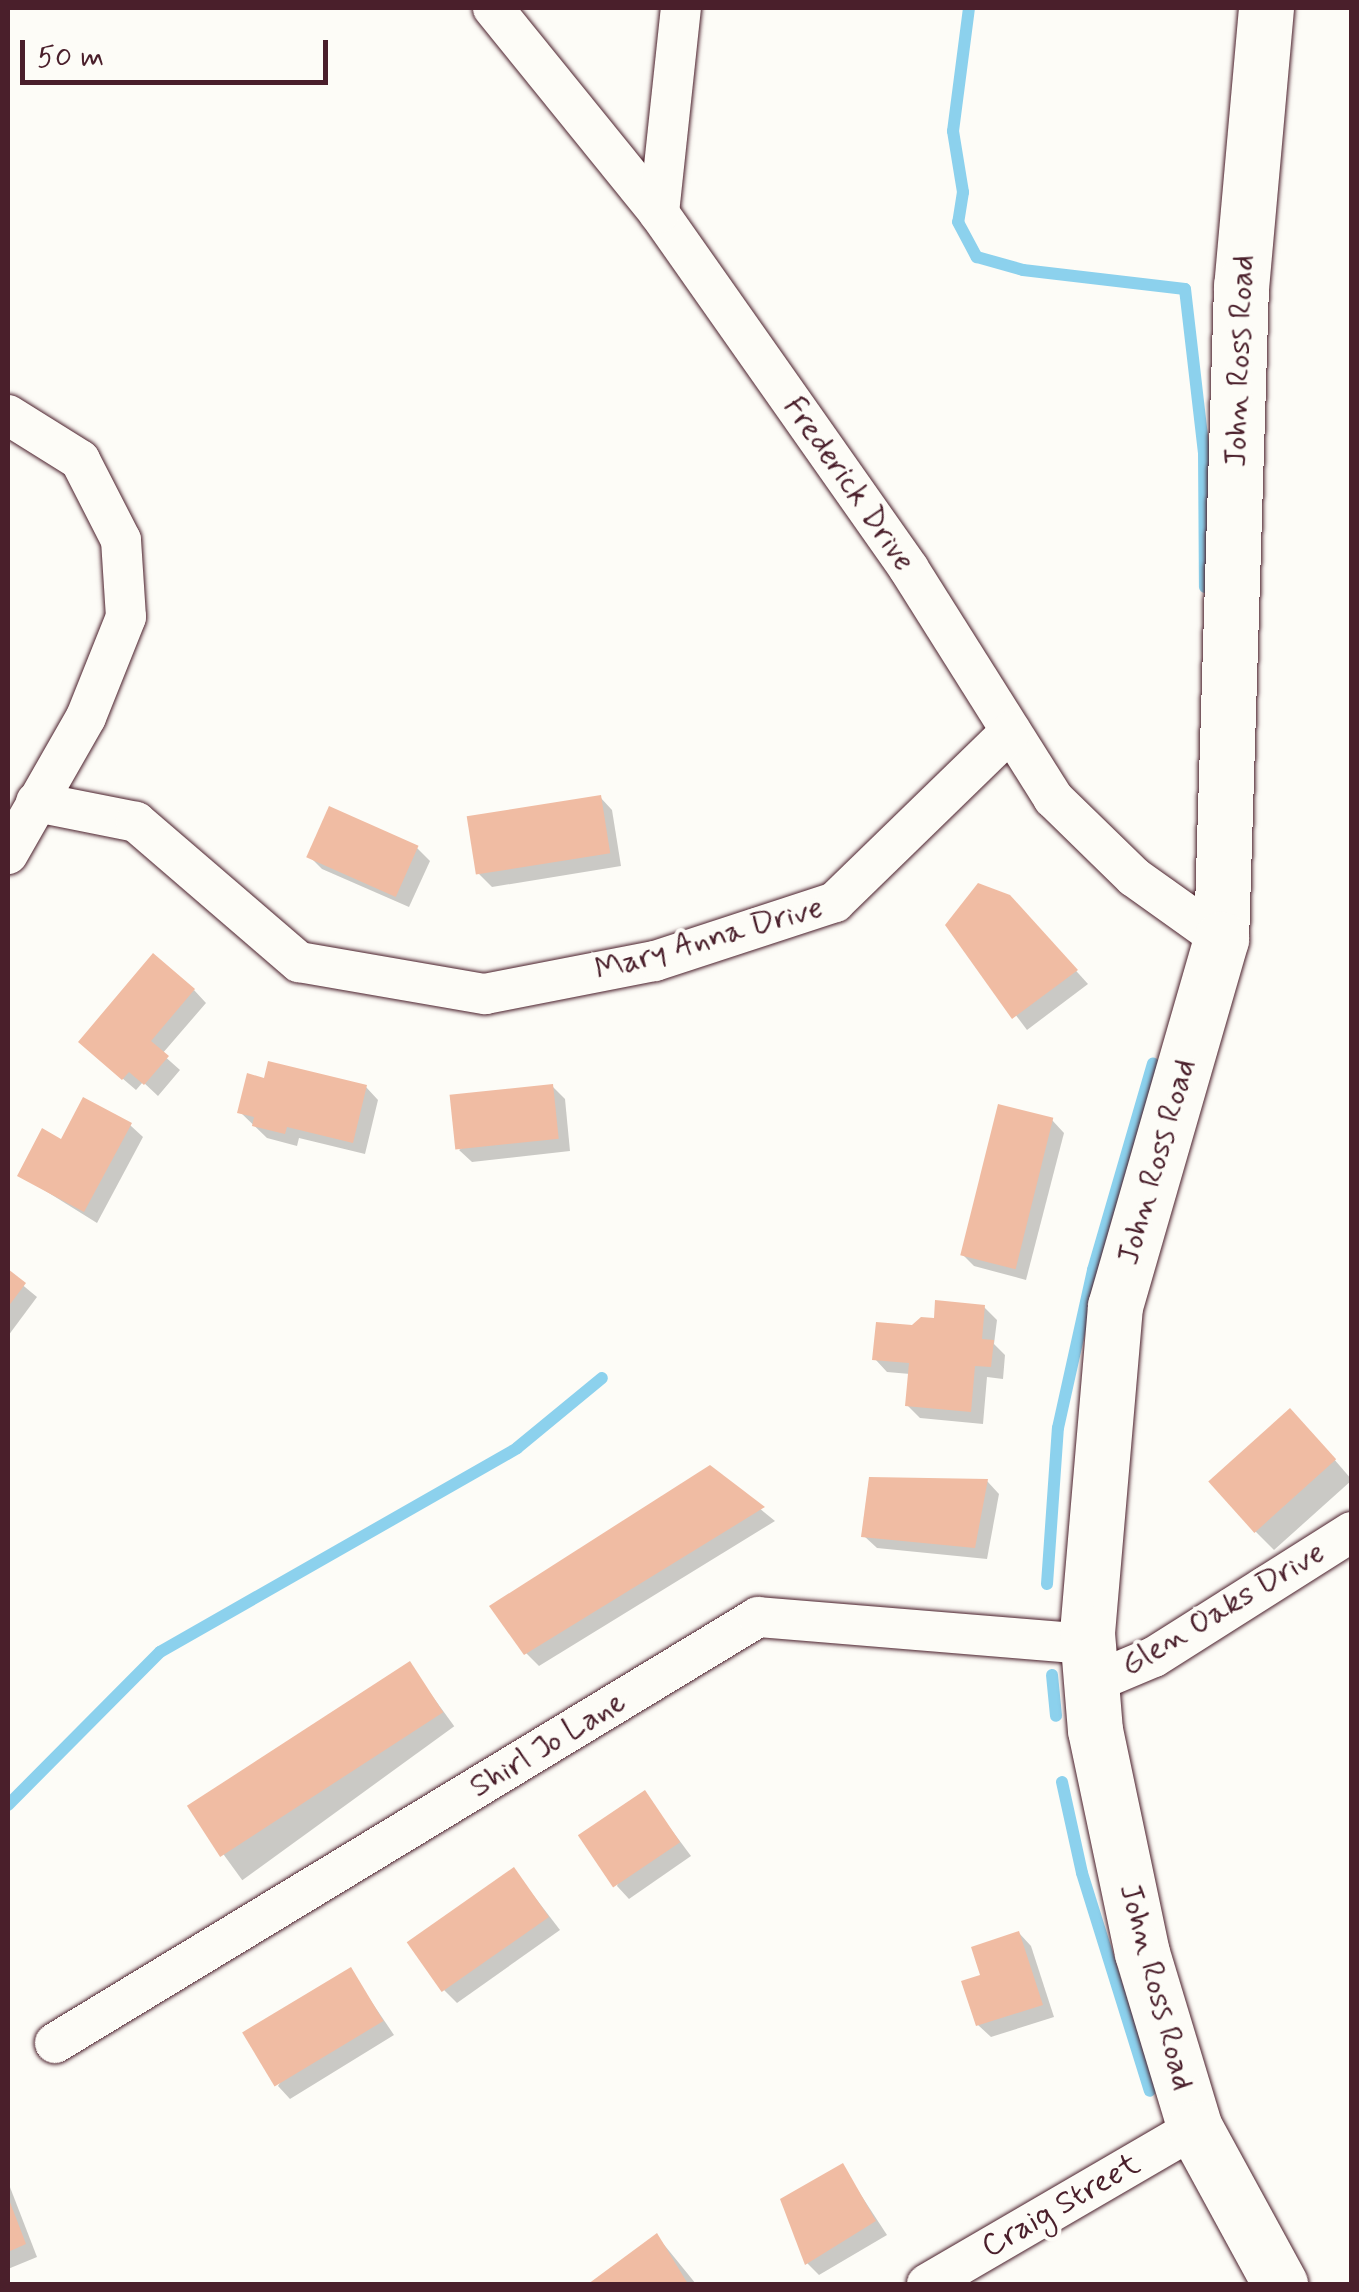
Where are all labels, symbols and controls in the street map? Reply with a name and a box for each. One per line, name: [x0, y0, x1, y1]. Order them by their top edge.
scale bar: [25, 20, 332, 82]
text: 50 m: [37, 38, 104, 77]
street label: John Ross Road: [1217, 254, 1263, 468]
street label: Frederick Drive: [775, 389, 923, 579]
street label: Mary Anna Drive: [593, 889, 825, 989]
street label: John Ross Road: [1109, 1055, 1205, 1269]
street label: Glen Oaks Drive: [1117, 1535, 1329, 1683]
street label: Shirl Jo Lane: [460, 1682, 636, 1808]
street label: John Ross Road: [1110, 1879, 1202, 2095]
street label: Craig Street: [975, 2145, 1147, 2267]

